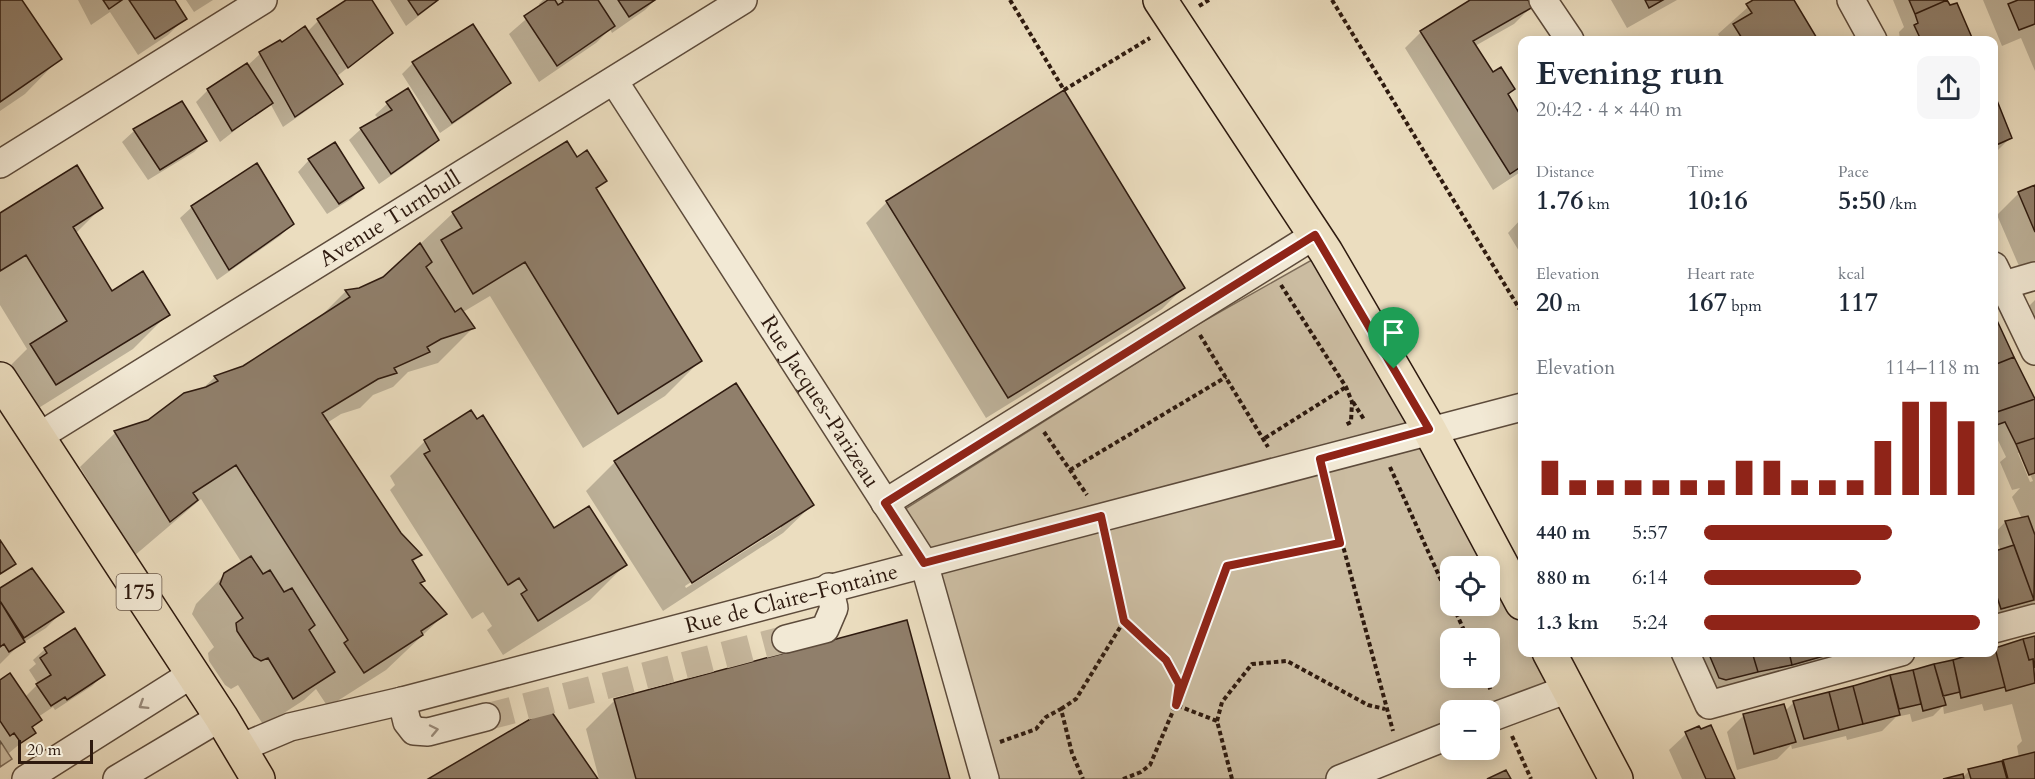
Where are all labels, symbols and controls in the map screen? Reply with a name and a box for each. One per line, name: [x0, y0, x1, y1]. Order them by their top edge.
text: Evening run: [1536, 51, 1724, 96]
button: share: [1917, 56, 1980, 119]
text: 20:42 · 4 × 440 m: [1536, 96, 1682, 123]
text: Distance: [1536, 161, 1594, 183]
text: Time: [1687, 161, 1724, 183]
text: Pace: [1838, 161, 1869, 183]
street label: Avenue Turnbull: [313, 163, 467, 274]
text: 1.76: [1536, 183, 1584, 218]
text: 10:16: [1687, 183, 1748, 218]
text: 5:50: [1838, 183, 1886, 218]
text: km: [1584, 193, 1610, 215]
text: /km: [1886, 193, 1917, 215]
text: Elevation: [1536, 263, 1600, 285]
text: Heart rate: [1687, 263, 1755, 285]
text: kcal: [1838, 263, 1865, 285]
text: 20: [1536, 285, 1563, 320]
text: 167: [1687, 285, 1727, 320]
text: 117: [1838, 285, 1878, 320]
text: m: [1563, 295, 1580, 317]
text: bpm: [1727, 295, 1762, 317]
pin: [1368, 307, 1419, 369]
street label: Rue Jacques-Parizeau: [754, 309, 887, 493]
icon: arrive: [1377, 316, 1410, 349]
text: Elevation: [1536, 354, 1615, 381]
text: 114–118 m: [1885, 354, 1980, 381]
text: 440 m: [1536, 519, 1591, 546]
text: 5:57: [1632, 519, 1668, 546]
street label: Rue de Claire-Fontaine: [682, 556, 901, 641]
map controls: [1440, 556, 1500, 760]
button: locate: [1440, 556, 1500, 616]
text: 880 m: [1536, 564, 1591, 591]
text: 6:14: [1632, 564, 1668, 591]
road number: 175: [116, 574, 162, 610]
text: 1.3 km: [1536, 609, 1599, 636]
text: 5:24: [1632, 609, 1668, 636]
button: +: [1440, 628, 1500, 688]
one-way arrow: [139, 698, 150, 709]
button: −: [1440, 700, 1500, 760]
one-way arrow: [429, 724, 439, 737]
scale bar: [18, 737, 93, 764]
text: 20 m: [27, 739, 61, 761]

